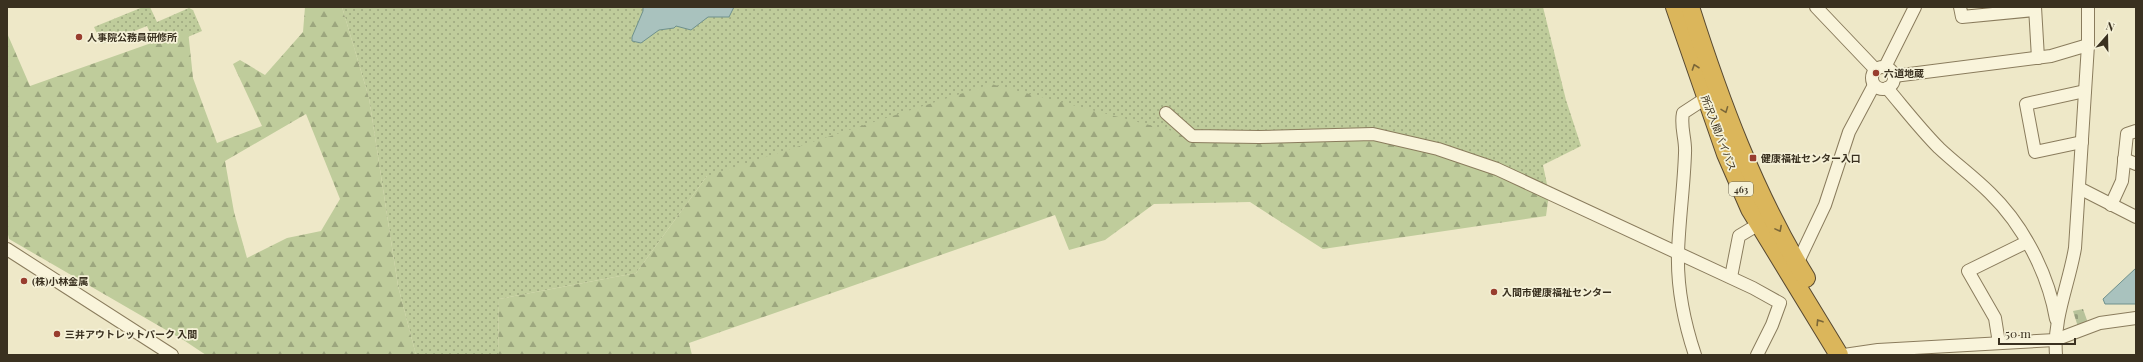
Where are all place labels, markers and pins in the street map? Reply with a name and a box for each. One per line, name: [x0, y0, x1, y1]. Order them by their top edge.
place label: 人事院公務員研修所: [87, 30, 177, 44]
marker: 人事院公務員研修所: [74, 32, 84, 42]
place label: 六道地蔵: [1884, 66, 1924, 80]
marker: 六道地蔵: [1871, 68, 1881, 78]
place label: 健康福祉センター入口: [1760, 151, 1861, 165]
marker: 健康福祉センター入口: [1748, 153, 1758, 163]
place label: (株)小林金属: [32, 274, 88, 288]
marker: (株)小林金属: [19, 276, 29, 286]
place label: 入間市健康福祉センター: [1502, 285, 1612, 299]
marker: 入間市健康福祉センター: [1489, 287, 1499, 297]
place label: 三井アウトレットパーク 入間: [65, 327, 197, 341]
marker: 三井アウトレットパーク 入間: [52, 329, 62, 339]

